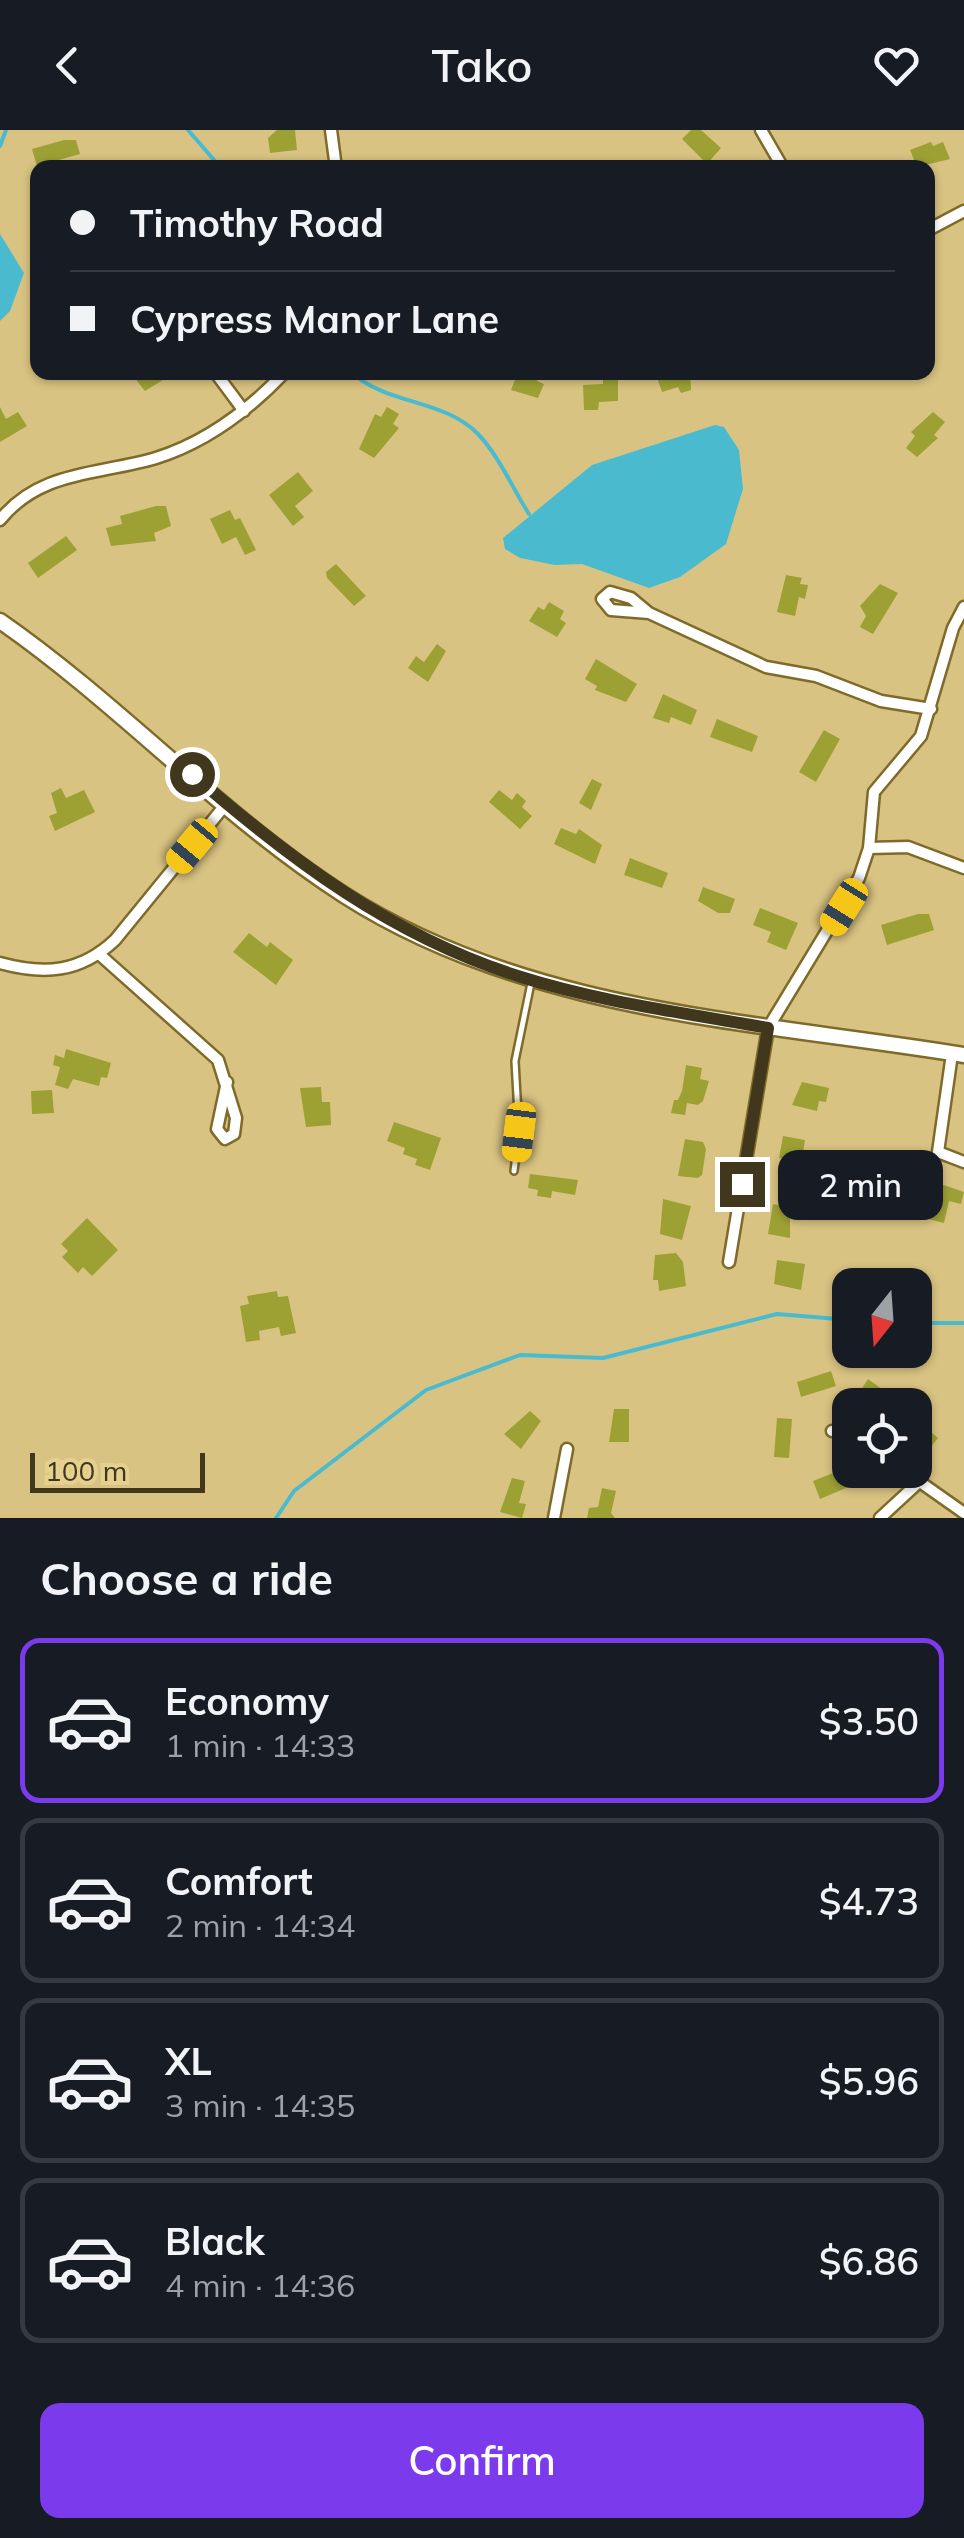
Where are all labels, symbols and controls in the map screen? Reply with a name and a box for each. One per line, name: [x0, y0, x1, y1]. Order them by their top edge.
text: Tako: [432, 37, 533, 93]
icon: back: [40, 38, 95, 93]
icon: heart: [869, 38, 924, 93]
text: Timothy Road: [130, 199, 384, 247]
text: Cypress Manor Lane: [130, 295, 499, 343]
route start: [170, 752, 215, 797]
car: [161, 813, 223, 879]
car: [815, 874, 873, 940]
car: [500, 1100, 538, 1164]
callout: 2 min: [777, 1149, 942, 1219]
route end: [720, 1162, 765, 1207]
text: 2 min: [819, 1165, 902, 1205]
north arrow: [832, 1268, 932, 1368]
map controls: [832, 1268, 932, 1488]
button: locate: [832, 1388, 932, 1488]
scale bar: [30, 1448, 205, 1492]
text: 100 m: [45, 1453, 127, 1488]
text: Choose a ride: [40, 1550, 333, 1606]
icon: car: [45, 1676, 135, 1766]
text: Economy: [165, 1677, 329, 1725]
text: $3.50: [819, 1697, 919, 1745]
text: 1 min · 14:33: [165, 1725, 355, 1765]
icon: car: [45, 1856, 135, 1946]
text: Comfort: [165, 1857, 313, 1905]
text: $4.73: [819, 1877, 919, 1925]
text: 2 min · 14:34: [165, 1905, 355, 1945]
icon: car: [45, 2036, 135, 2126]
text: XL: [165, 2037, 212, 2085]
text: $5.96: [819, 2057, 919, 2105]
text: 3 min · 14:35: [165, 2085, 355, 2125]
icon: car: [45, 2216, 135, 2306]
text: Black: [165, 2217, 265, 2265]
text: $6.86: [819, 2237, 919, 2285]
text: 4 min · 14:36: [165, 2265, 355, 2305]
button: Confirm: [40, 2403, 924, 2518]

